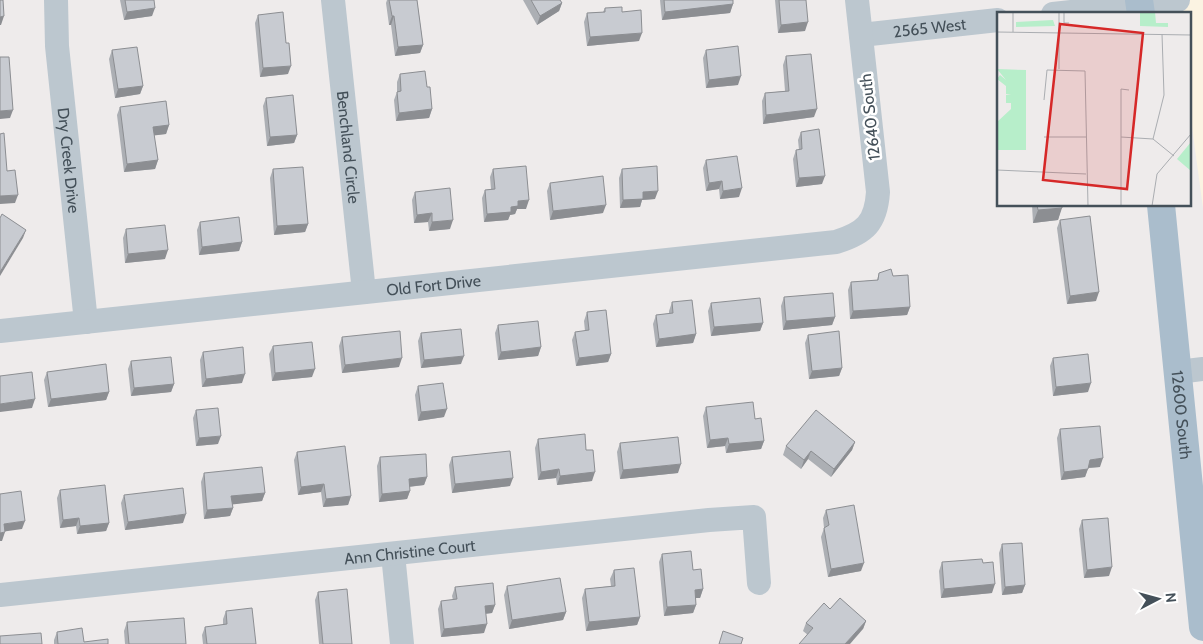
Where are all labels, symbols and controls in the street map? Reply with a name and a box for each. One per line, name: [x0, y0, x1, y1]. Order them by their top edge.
inset map: [997, 12, 1190, 206]
street label: 2565 West: [892, 14, 968, 41]
street label: 12640 South: [856, 73, 884, 161]
street label: Benchland Circle: [333, 90, 364, 205]
street label: Dry Creek Drive: [54, 107, 84, 214]
street label: Old Fort Drive: [385, 270, 482, 299]
street label: 12600 South: [1168, 370, 1196, 460]
street label: Ann Christine Court: [343, 535, 477, 568]
north arrow: [1133, 574, 1183, 624]
text: N: [1161, 592, 1180, 604]

